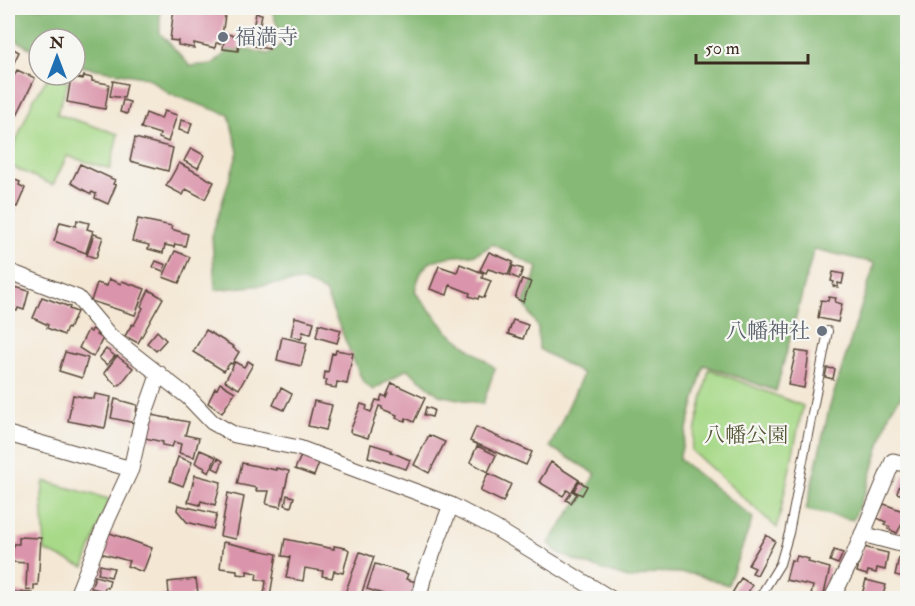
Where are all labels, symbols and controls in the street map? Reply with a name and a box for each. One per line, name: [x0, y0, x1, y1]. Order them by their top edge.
place label: 福満寺: [235, 24, 298, 51]
north arrow: [27, 27, 87, 87]
scale bar: [696, 27, 808, 65]
marker: 福満寺: [216, 30, 230, 44]
text: N: [49, 33, 65, 53]
text: 50 m: [705, 37, 740, 60]
place label: 八幡神社: [726, 318, 810, 345]
marker: 八幡神社: [815, 324, 829, 338]
park label: 八幡公園: [704, 422, 788, 449]

